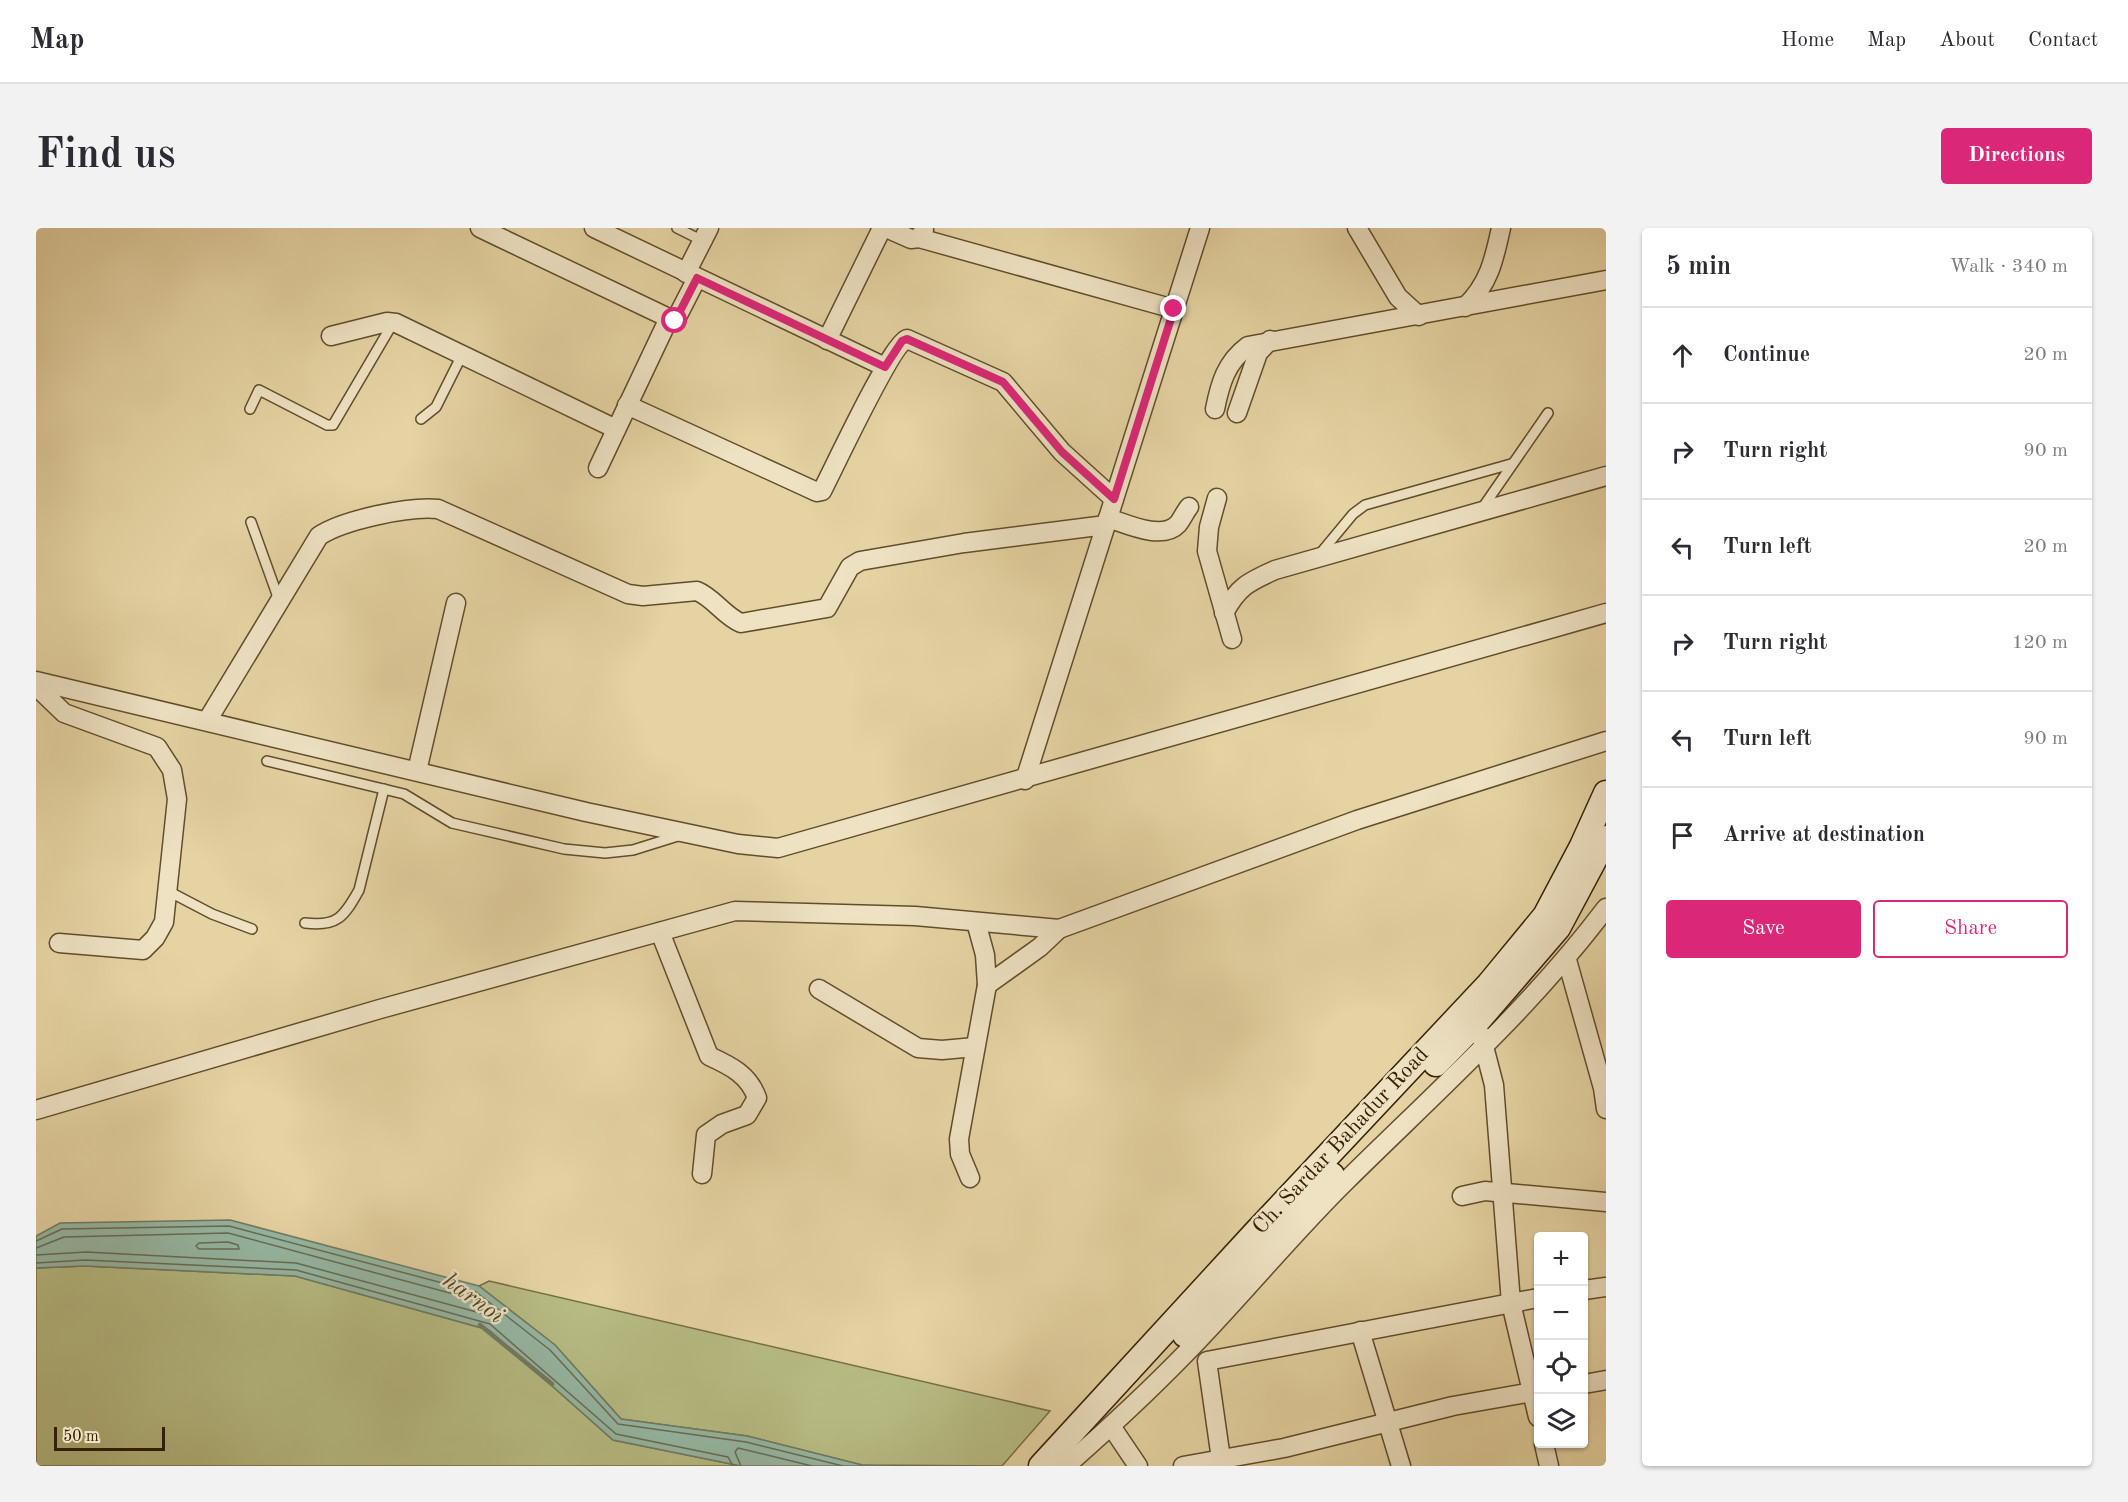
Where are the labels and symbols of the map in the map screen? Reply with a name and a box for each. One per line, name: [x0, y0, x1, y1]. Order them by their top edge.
route end: [1160, 295, 1186, 321]
route start: [661, 307, 687, 333]
street label: Ch. Sardar Bahadur Road: [1249, 1043, 1433, 1239]
water label: harnoi: [438, 1269, 508, 1329]
scale bar: [54, 1424, 165, 1452]

